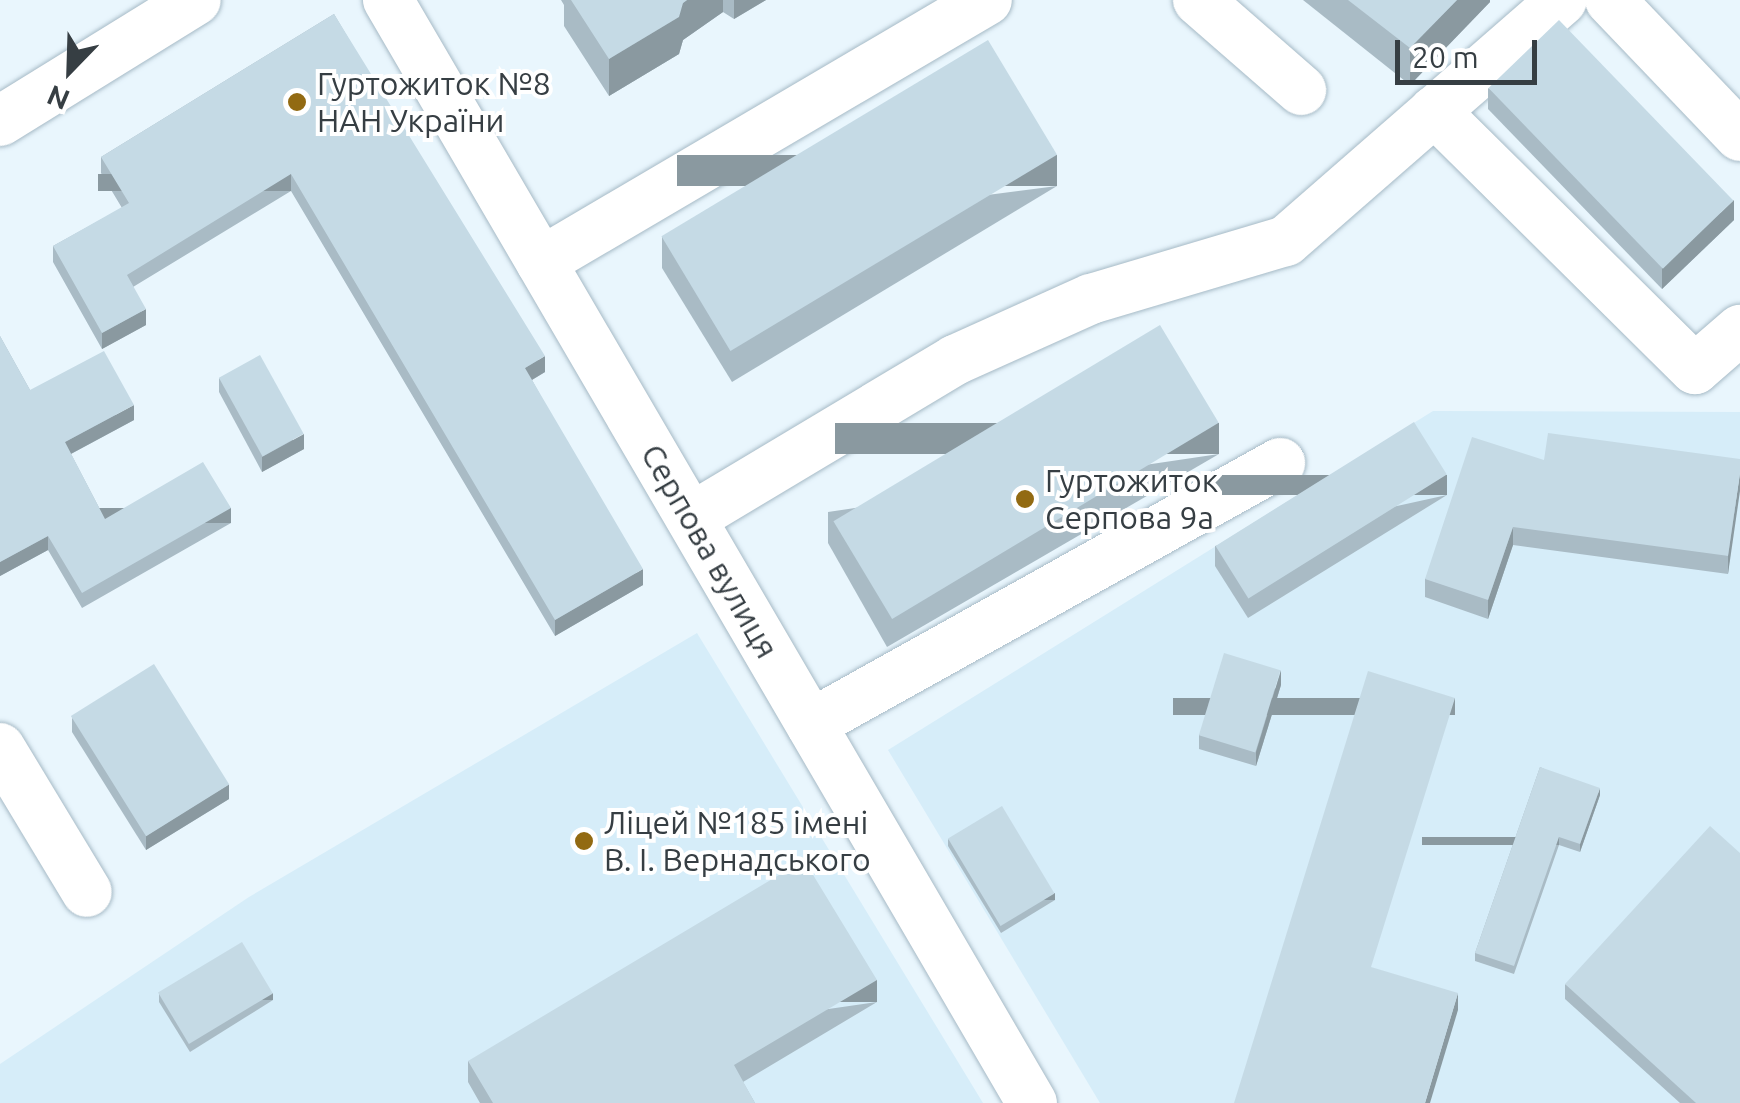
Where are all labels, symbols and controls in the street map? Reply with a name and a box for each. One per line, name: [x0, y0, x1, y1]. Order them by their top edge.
north arrow: [20, 20, 120, 120]
scale bar: [1400, 20, 1542, 82]
text: 20 m: [1412, 40, 1479, 74]
place label: Гуртожиток №8 НАН України: [317, 65, 551, 140]
text: N: [42, 80, 74, 116]
marker: Гуртожиток №8 НАН України: [286, 91, 308, 113]
street label: Серпова вулиця: [633, 437, 787, 665]
place label: Гуртожиток Серпова 9а: [1045, 462, 1218, 537]
marker: Гуртожиток Серпова 9а: [1014, 488, 1036, 510]
place label: Ліцей №185 імені В. І. Вернадського: [604, 804, 871, 879]
marker: Ліцей №185 імені В. І. Вернадського: [573, 830, 595, 852]

